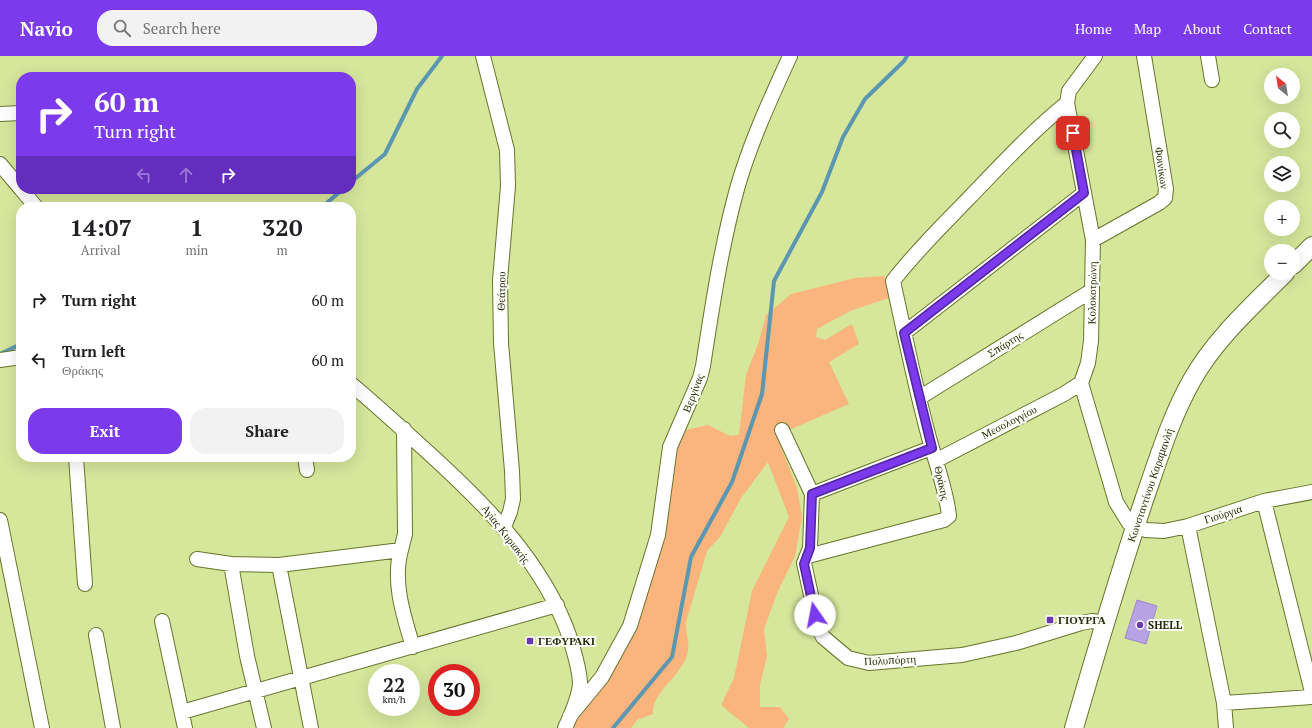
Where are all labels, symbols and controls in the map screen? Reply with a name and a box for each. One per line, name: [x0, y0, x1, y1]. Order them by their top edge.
search box: [97, 10, 377, 46]
text: Navio: [20, 16, 73, 41]
icon: search: [111, 17, 133, 39]
text: Search here: [143, 18, 221, 38]
text: Home: [1075, 19, 1112, 38]
text: Map: [1134, 19, 1161, 38]
text: About: [1183, 19, 1221, 38]
text: Contact: [1243, 19, 1292, 38]
north arrow: [1264, 68, 1300, 104]
map controls: [1264, 68, 1300, 280]
text: 60 m: [94, 83, 159, 120]
icon: right: [28, 88, 80, 140]
button: search: [1264, 112, 1300, 148]
pin: [1056, 116, 1090, 150]
text: Turn right: [94, 119, 176, 143]
icon: arrive: [1062, 122, 1084, 144]
street label: Φοινίκων: [1152, 146, 1172, 190]
button: layers: [1264, 156, 1300, 192]
icon: left: [133, 164, 155, 186]
icon: ahead: [175, 164, 197, 186]
icon: right: [217, 164, 239, 186]
button: +: [1264, 200, 1300, 236]
text: 14:07: [69, 211, 132, 243]
text: 1: [190, 211, 204, 243]
text: 320: [262, 211, 302, 243]
text: Arrival: [81, 241, 121, 259]
text: min: [185, 241, 208, 259]
text: m: [277, 241, 288, 259]
button: −: [1264, 244, 1300, 280]
street label: Κολοκοτρώνη: [1084, 261, 1100, 325]
street label: Θεάτρου: [494, 271, 508, 311]
icon: right: [28, 289, 50, 311]
text: Turn right: [62, 290, 137, 310]
text: 60 m: [311, 290, 344, 310]
street label: Σπάρτης: [985, 327, 1026, 360]
text: Turn left: [62, 341, 126, 361]
icon: left: [28, 349, 50, 371]
text: 60 m: [311, 350, 344, 370]
text: Θράκης: [62, 361, 103, 379]
street label: Βεργίνας: [679, 371, 707, 414]
street label: Μεσολογγίου: [979, 402, 1040, 442]
button: Exit: [28, 408, 182, 454]
button: Share: [190, 408, 344, 454]
street label: Κωνσταντίνου Καραμανλή: [1124, 426, 1176, 544]
street label: Θράκης: [931, 464, 953, 502]
street label: Γιούργια: [1202, 501, 1244, 527]
street label: Αγίας Κυριακής: [479, 502, 534, 567]
position arrow: [794, 594, 836, 636]
place label: ΓΙΟΥΡΓΑ: [1058, 613, 1106, 627]
marker: ΓΙΟΥΡΓΑ: [1045, 615, 1055, 625]
place label: SHELL: [1148, 618, 1183, 632]
marker: SHELL: [1135, 620, 1145, 630]
place label: ΓΕΦΥΡΑΚΙ: [538, 634, 595, 648]
marker: ΓΕΦΥΡΑΚΙ: [525, 636, 535, 646]
street label: Πολυπόρτη: [864, 652, 917, 668]
speed limit sign: 30: [428, 664, 480, 716]
text: 22: [383, 671, 405, 698]
text: km/h: [382, 693, 406, 706]

